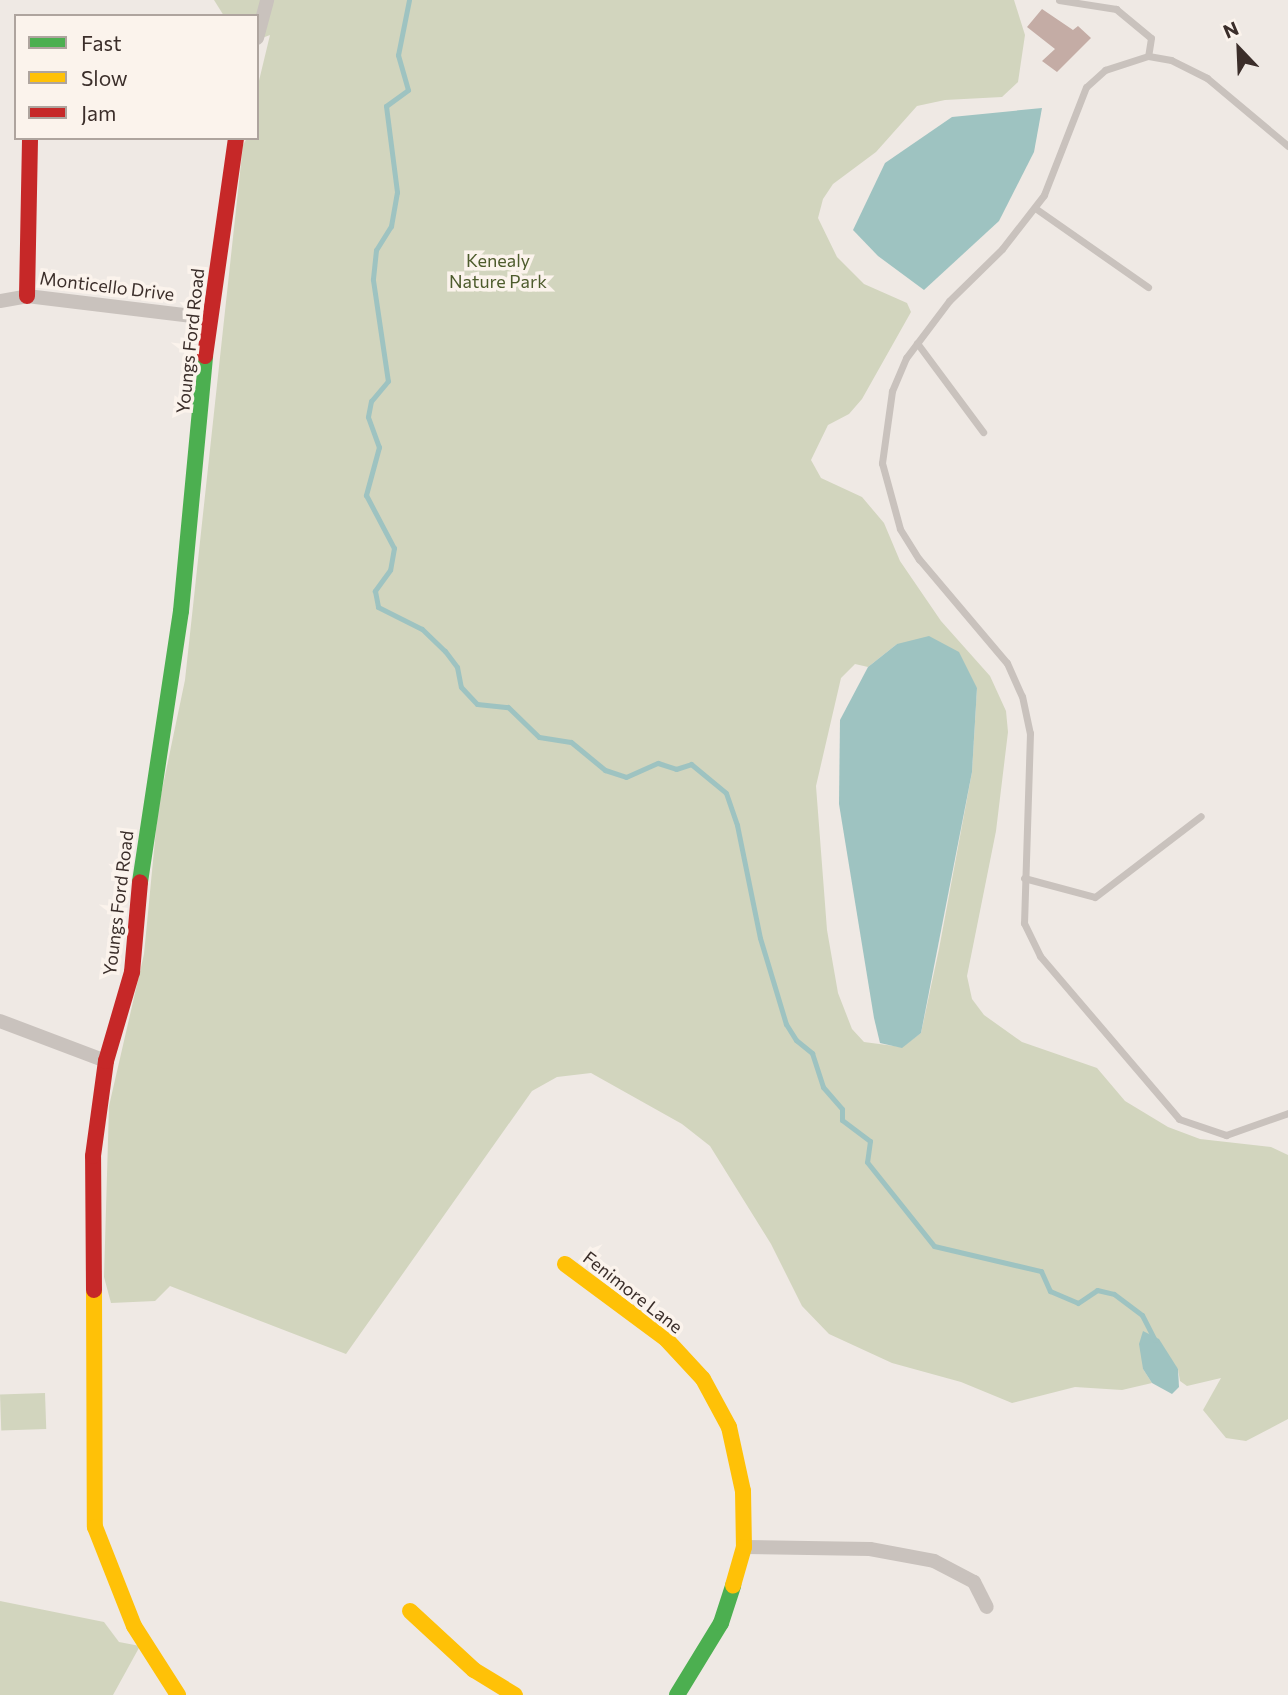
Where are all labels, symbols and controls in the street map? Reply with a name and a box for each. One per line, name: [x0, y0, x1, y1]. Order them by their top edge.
legend: [14, 14, 259, 140]
north arrow: [1204, 14, 1274, 84]
text: N: [1220, 16, 1242, 43]
text: Fast: [81, 30, 122, 55]
text: Slow: [81, 65, 128, 90]
text: Jam: [81, 100, 116, 125]
park label: Kenealy Nature Park: [449, 250, 547, 292]
street label: Monticello Drive: [38, 267, 176, 305]
street label: Youngs Ford Road: [172, 267, 208, 415]
street label: Youngs Ford Road: [98, 829, 138, 977]
street label: Fenimore Lane: [579, 1246, 687, 1338]

